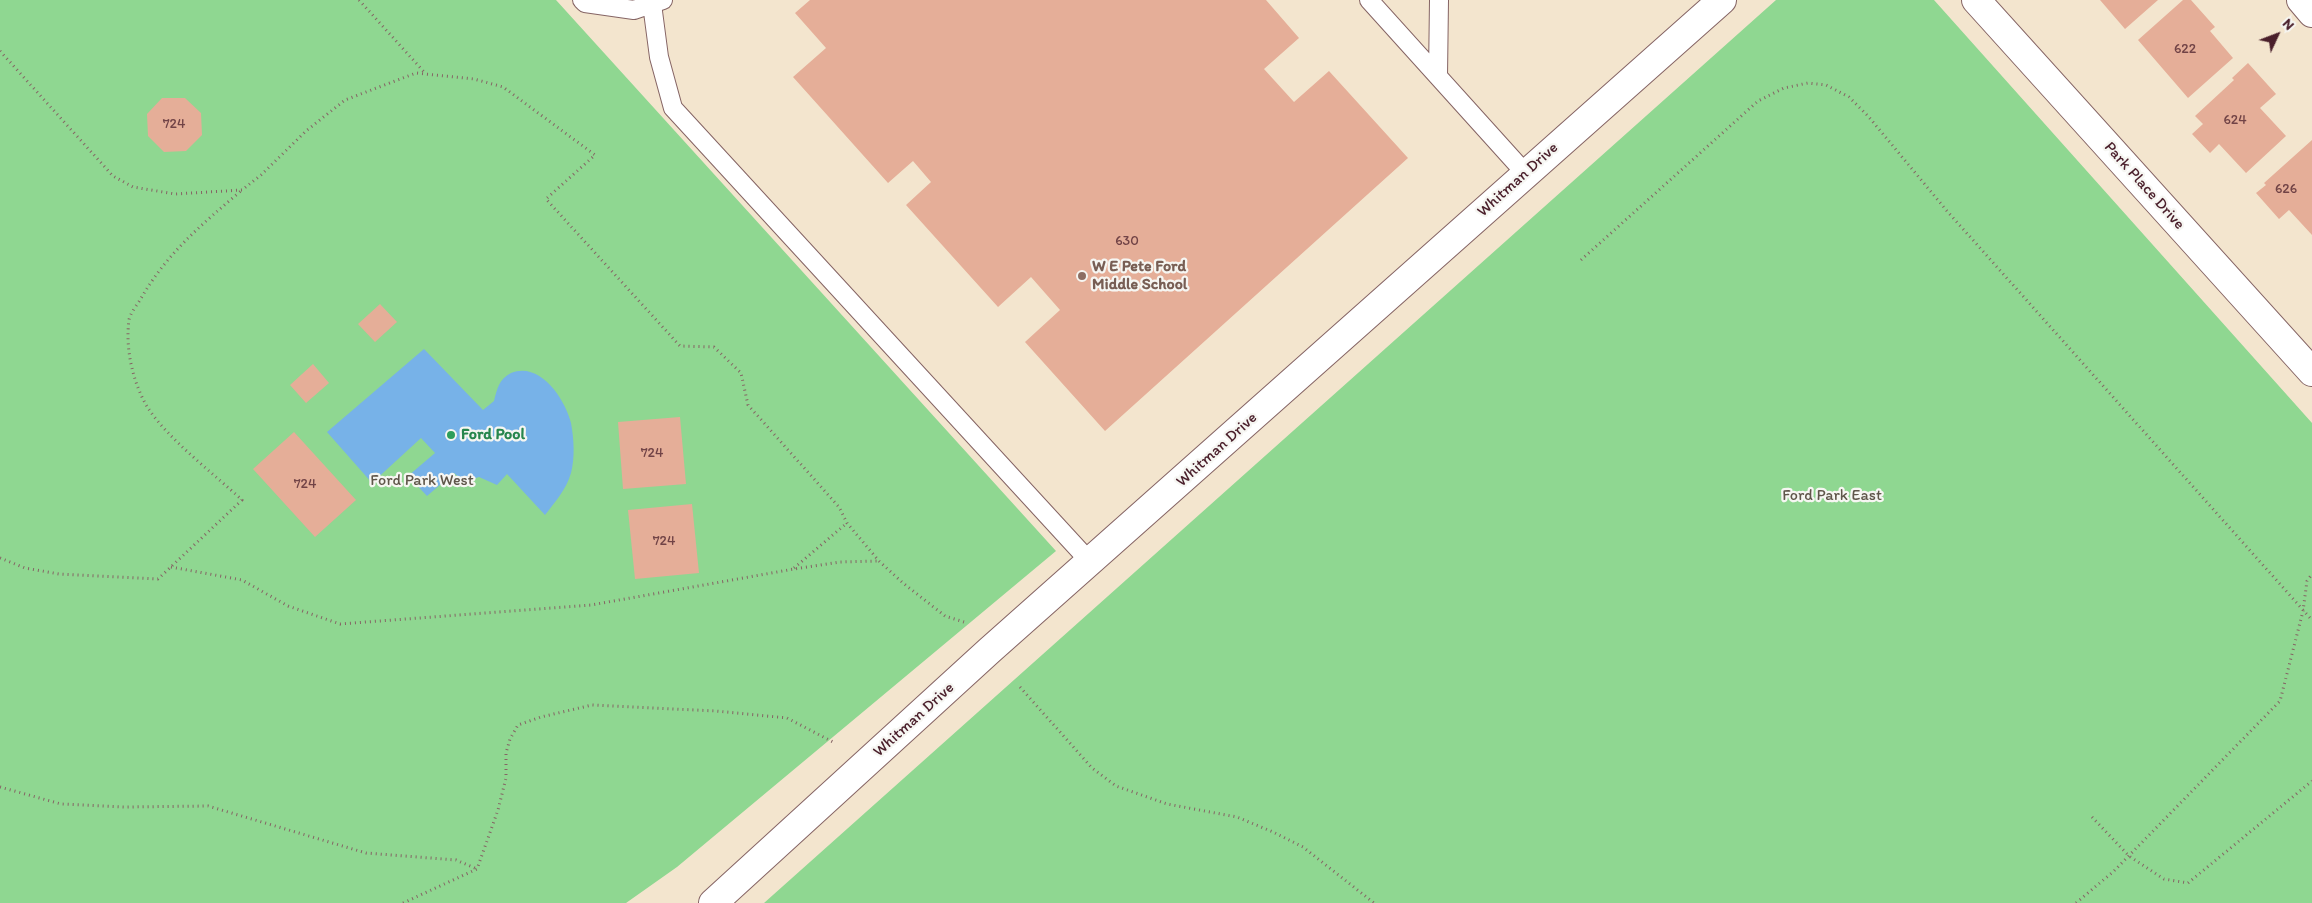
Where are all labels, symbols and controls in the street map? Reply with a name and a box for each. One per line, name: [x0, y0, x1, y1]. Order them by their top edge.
north arrow: [2252, 10, 2302, 60]
text: N: [2279, 15, 2298, 34]
house number: 622: [2174, 41, 2196, 57]
house number: 624: [2223, 112, 2247, 128]
house number: 724: [163, 116, 185, 132]
street label: Park Place Drive: [2100, 138, 2188, 234]
street label: Whitman Drive: [1474, 139, 1562, 221]
house number: 626: [2275, 181, 2297, 197]
house number: 630: [1115, 233, 1139, 249]
place label: W E Pete Ford Middle School: [1092, 257, 1187, 295]
marker: W E Pete Ford Middle School: [1076, 270, 1088, 282]
street label: Whitman Drive: [1173, 409, 1261, 491]
place label: Ford Pool: [461, 425, 525, 445]
marker: Ford Pool: [445, 429, 457, 441]
house number: 724: [641, 445, 663, 461]
park label: Ford Park West: [370, 471, 474, 491]
house number: 724: [294, 476, 316, 492]
park label: Ford Park East: [1782, 486, 1882, 506]
house number: 724: [653, 533, 675, 549]
street label: Whitman Drive: [870, 679, 958, 761]

